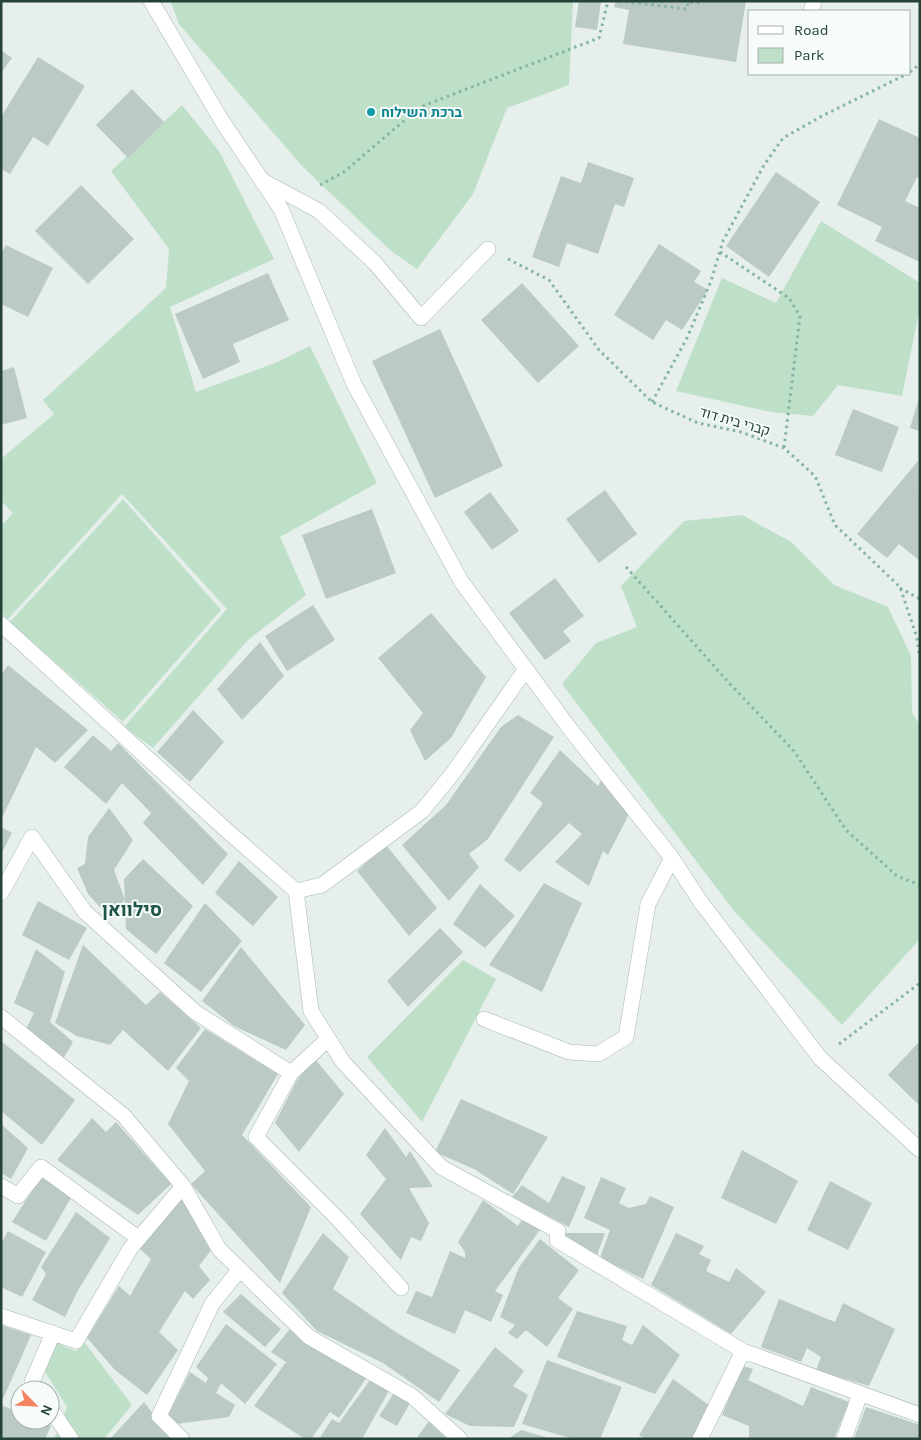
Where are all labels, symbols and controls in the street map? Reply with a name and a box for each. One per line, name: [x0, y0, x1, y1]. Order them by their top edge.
legend: [748, 10, 911, 75]
text: Road: [794, 21, 829, 39]
text: Park: [794, 46, 824, 64]
place label: ברכת השילוח: [381, 104, 463, 121]
marker: ברכת השילוח: [365, 106, 377, 118]
street label: קברי בית דוד: [697, 403, 772, 440]
district label: סילוואן: [102, 899, 162, 921]
north arrow: [10, 1380, 60, 1430]
text: N: [37, 1402, 56, 1418]

